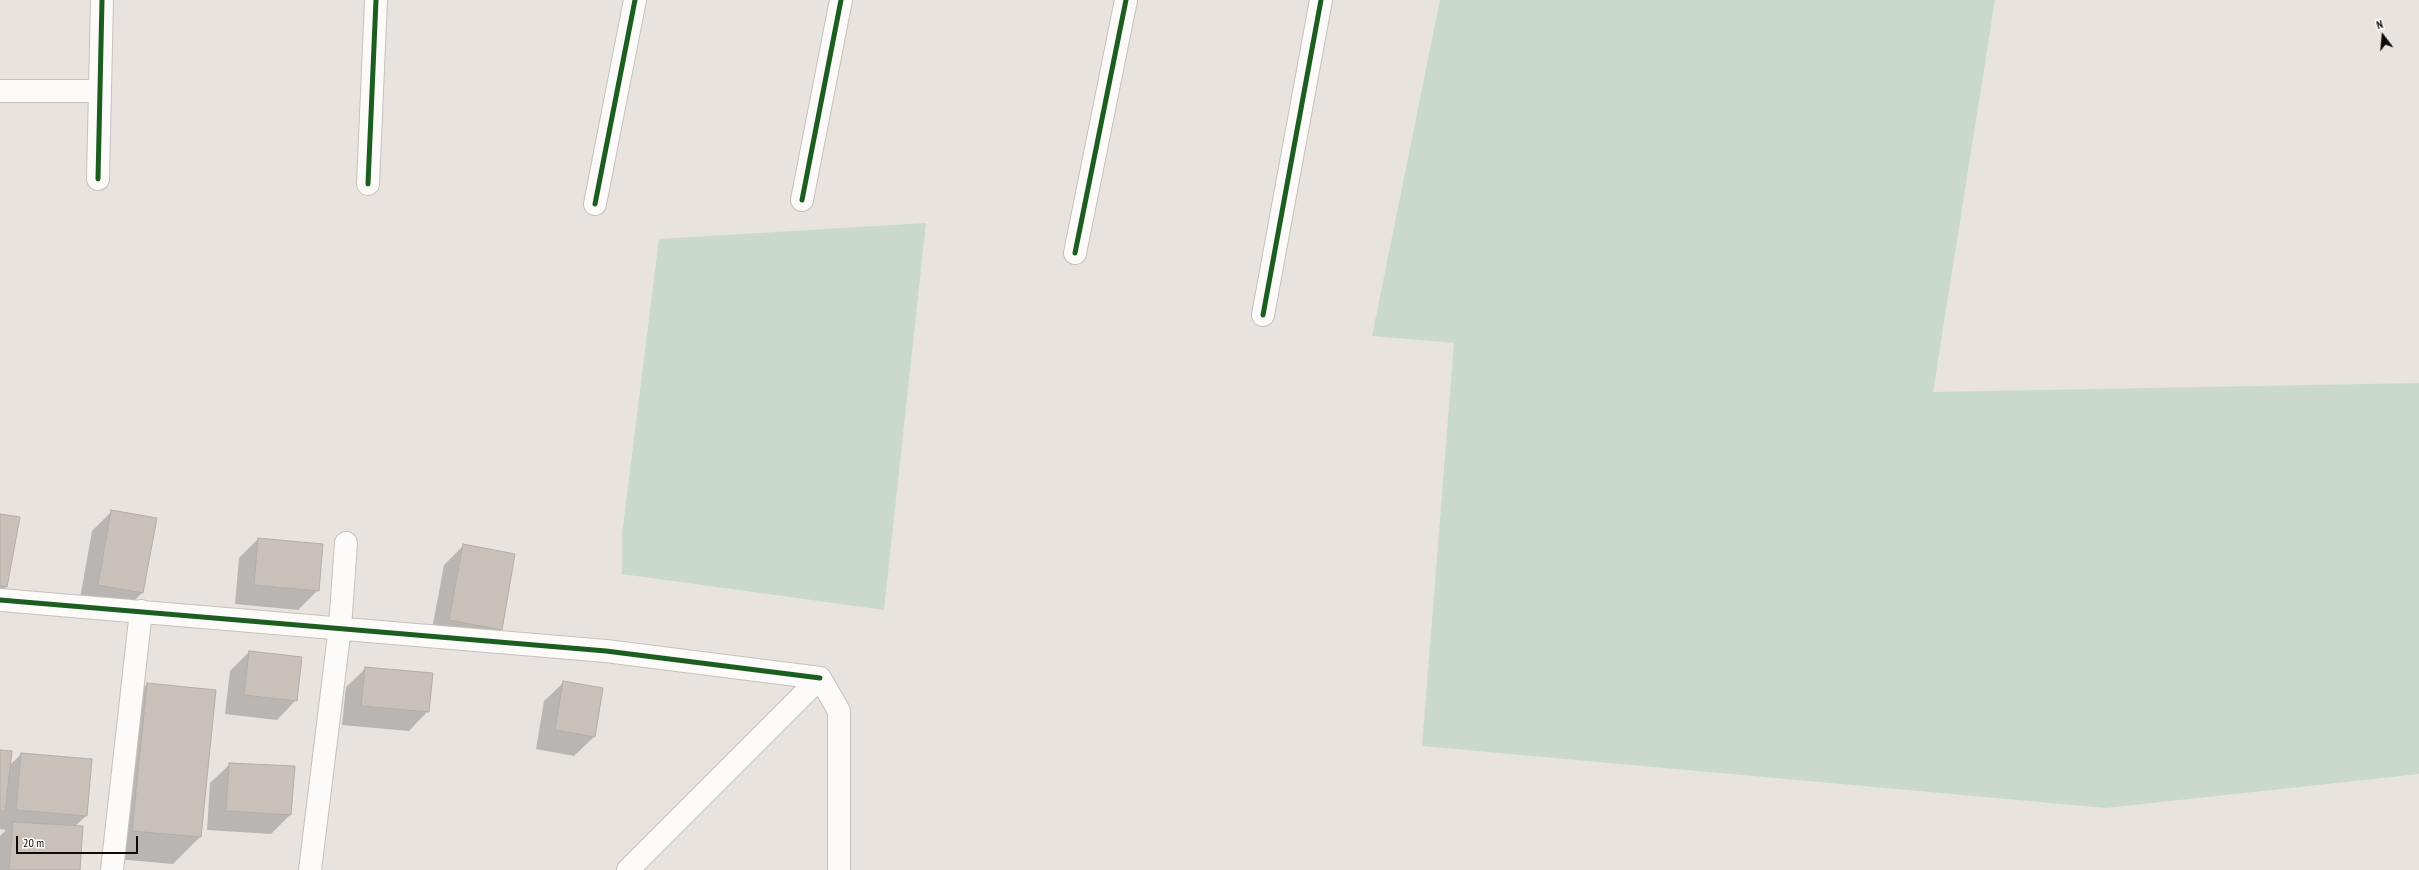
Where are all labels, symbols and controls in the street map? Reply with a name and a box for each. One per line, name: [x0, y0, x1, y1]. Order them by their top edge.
north arrow: [2363, 16, 2403, 56]
text: N: [2375, 17, 2384, 32]
scale bar: [18, 828, 140, 854]
text: 20 m: [23, 835, 44, 850]

